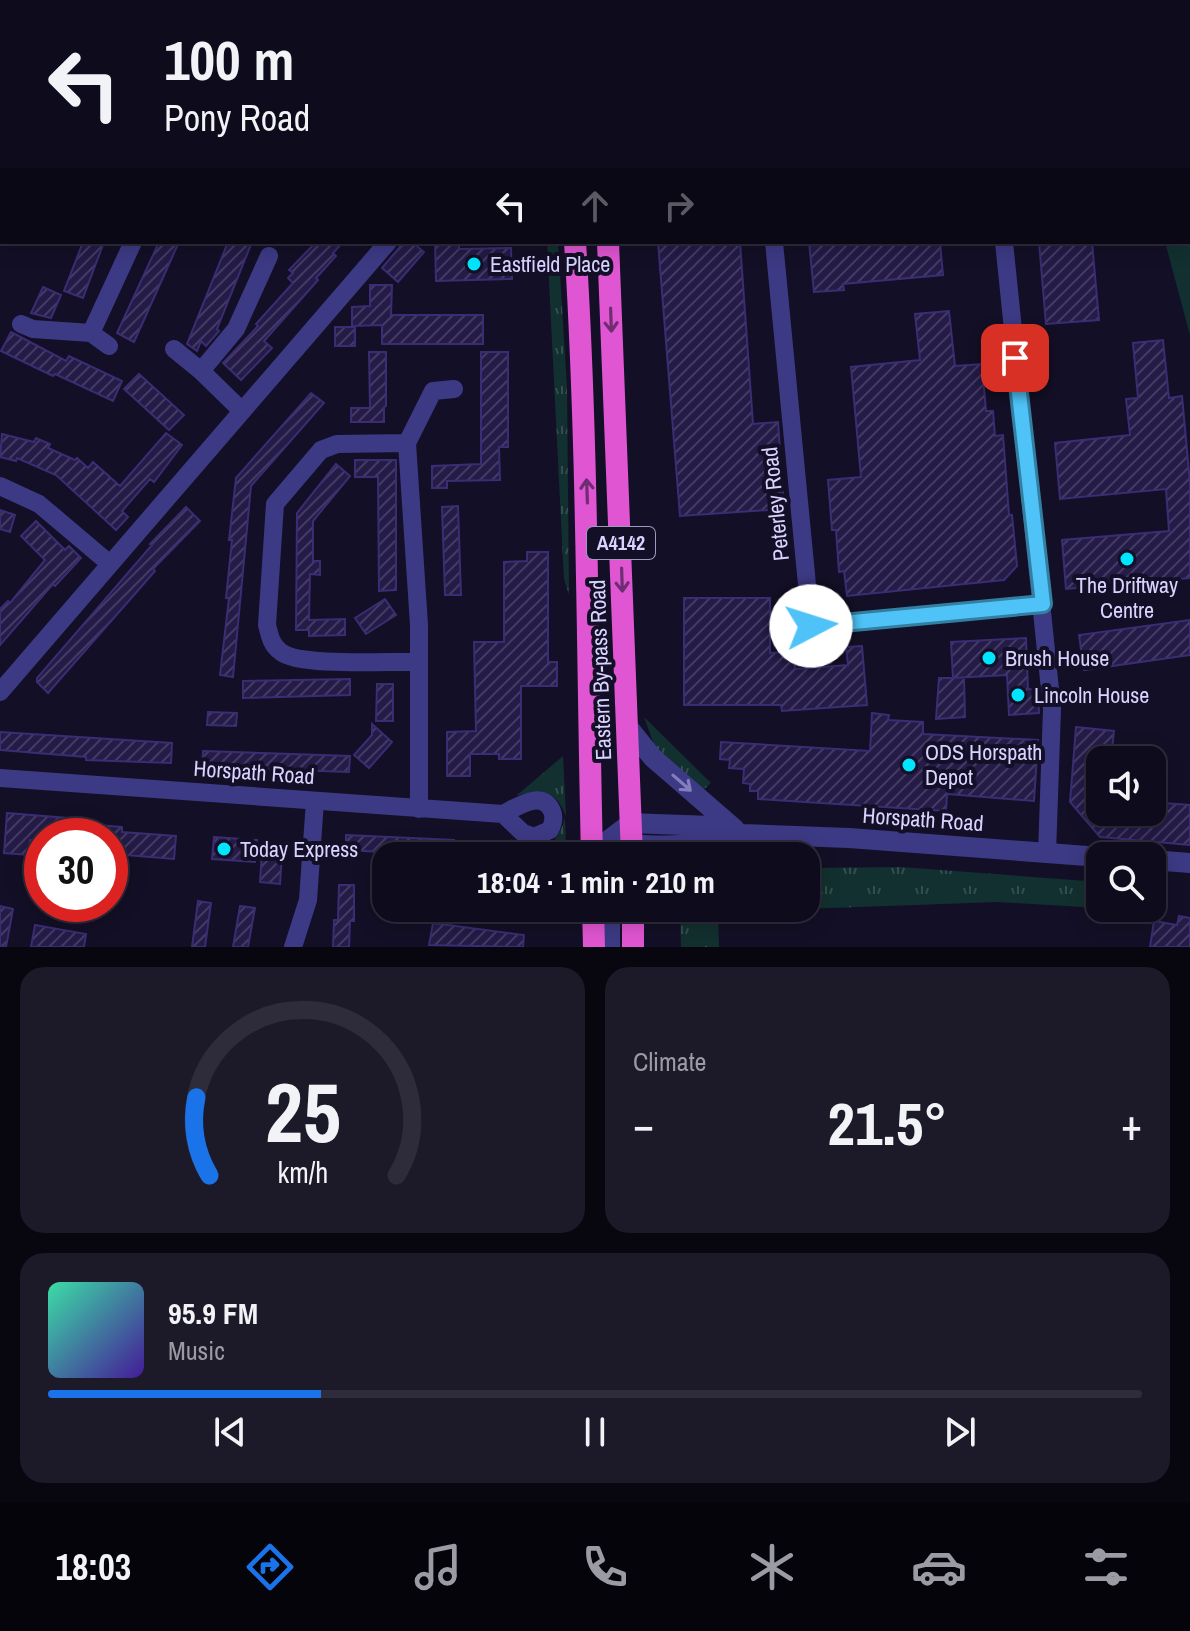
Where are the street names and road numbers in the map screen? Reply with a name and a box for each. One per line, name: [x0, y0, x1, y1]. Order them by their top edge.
street label: Peterley Road: [754, 446, 796, 562]
road number: A4142: [587, 527, 655, 559]
street label: Eastern By-pass Road: [582, 579, 618, 761]
street label: Horspath Road: [192, 753, 316, 791]
street label: Horspath Road: [861, 800, 985, 838]

